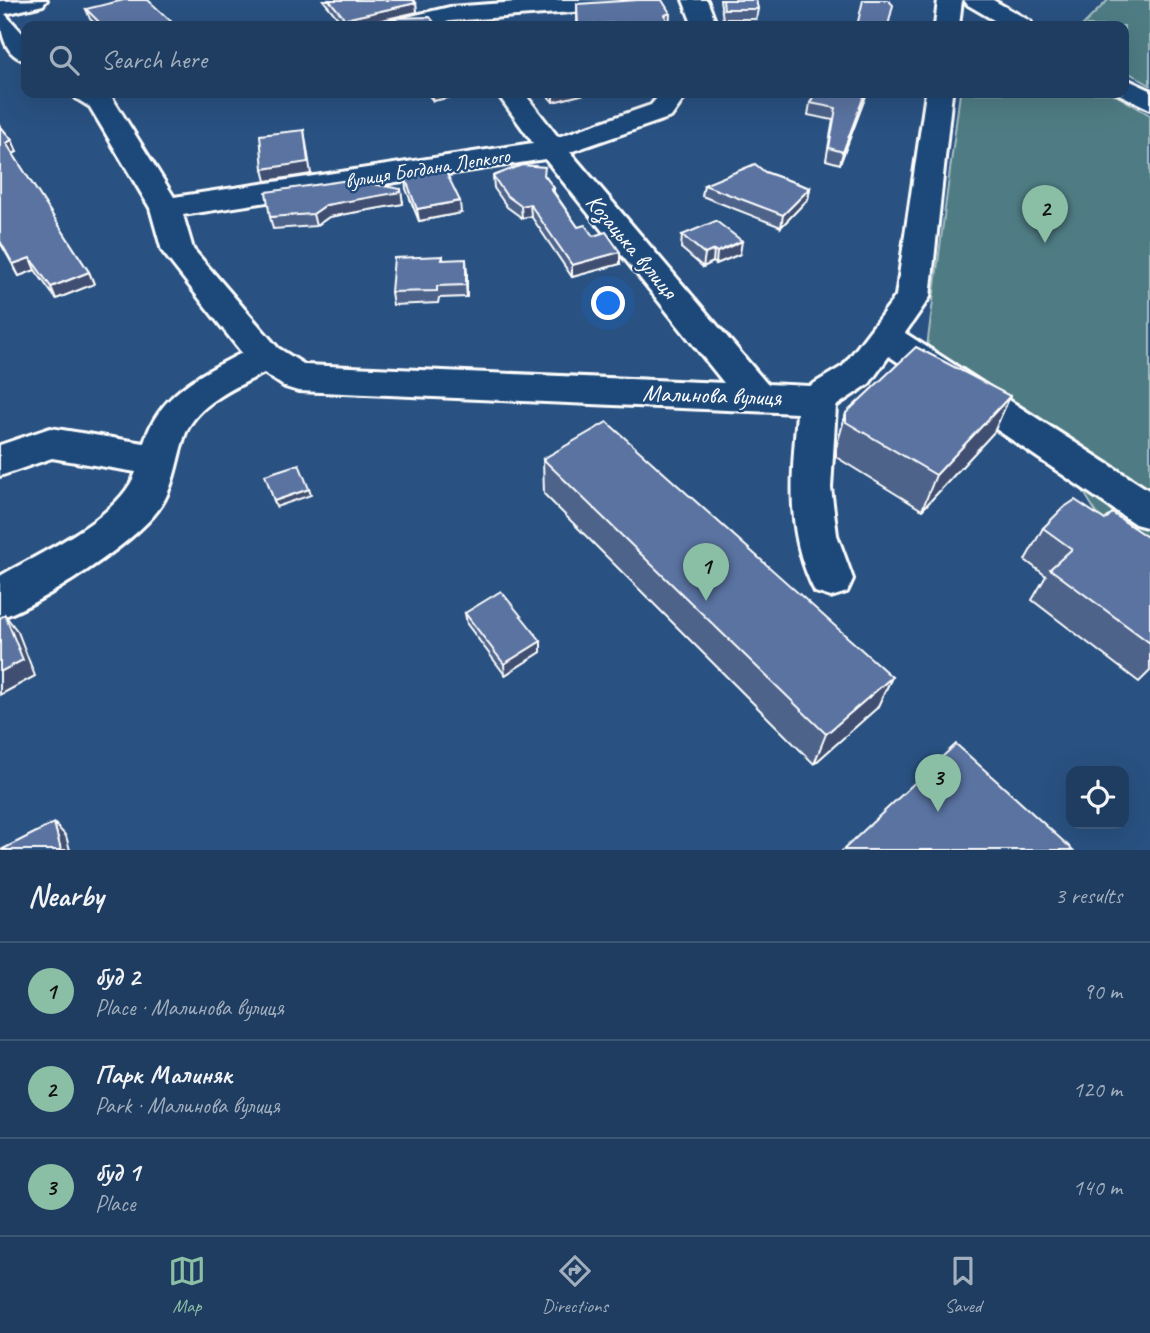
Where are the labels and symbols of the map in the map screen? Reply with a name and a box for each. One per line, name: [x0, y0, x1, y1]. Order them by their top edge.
street label: вулиця Богдана Лепкого: [343, 142, 513, 194]
pin: 2: [1022, 185, 1068, 243]
street label: Козацька вулиця: [579, 187, 686, 307]
your location: [591, 286, 625, 320]
street label: Малинова вулиця: [642, 378, 783, 412]
pin: 1: [683, 543, 729, 601]
pin: 3: [915, 754, 961, 812]

